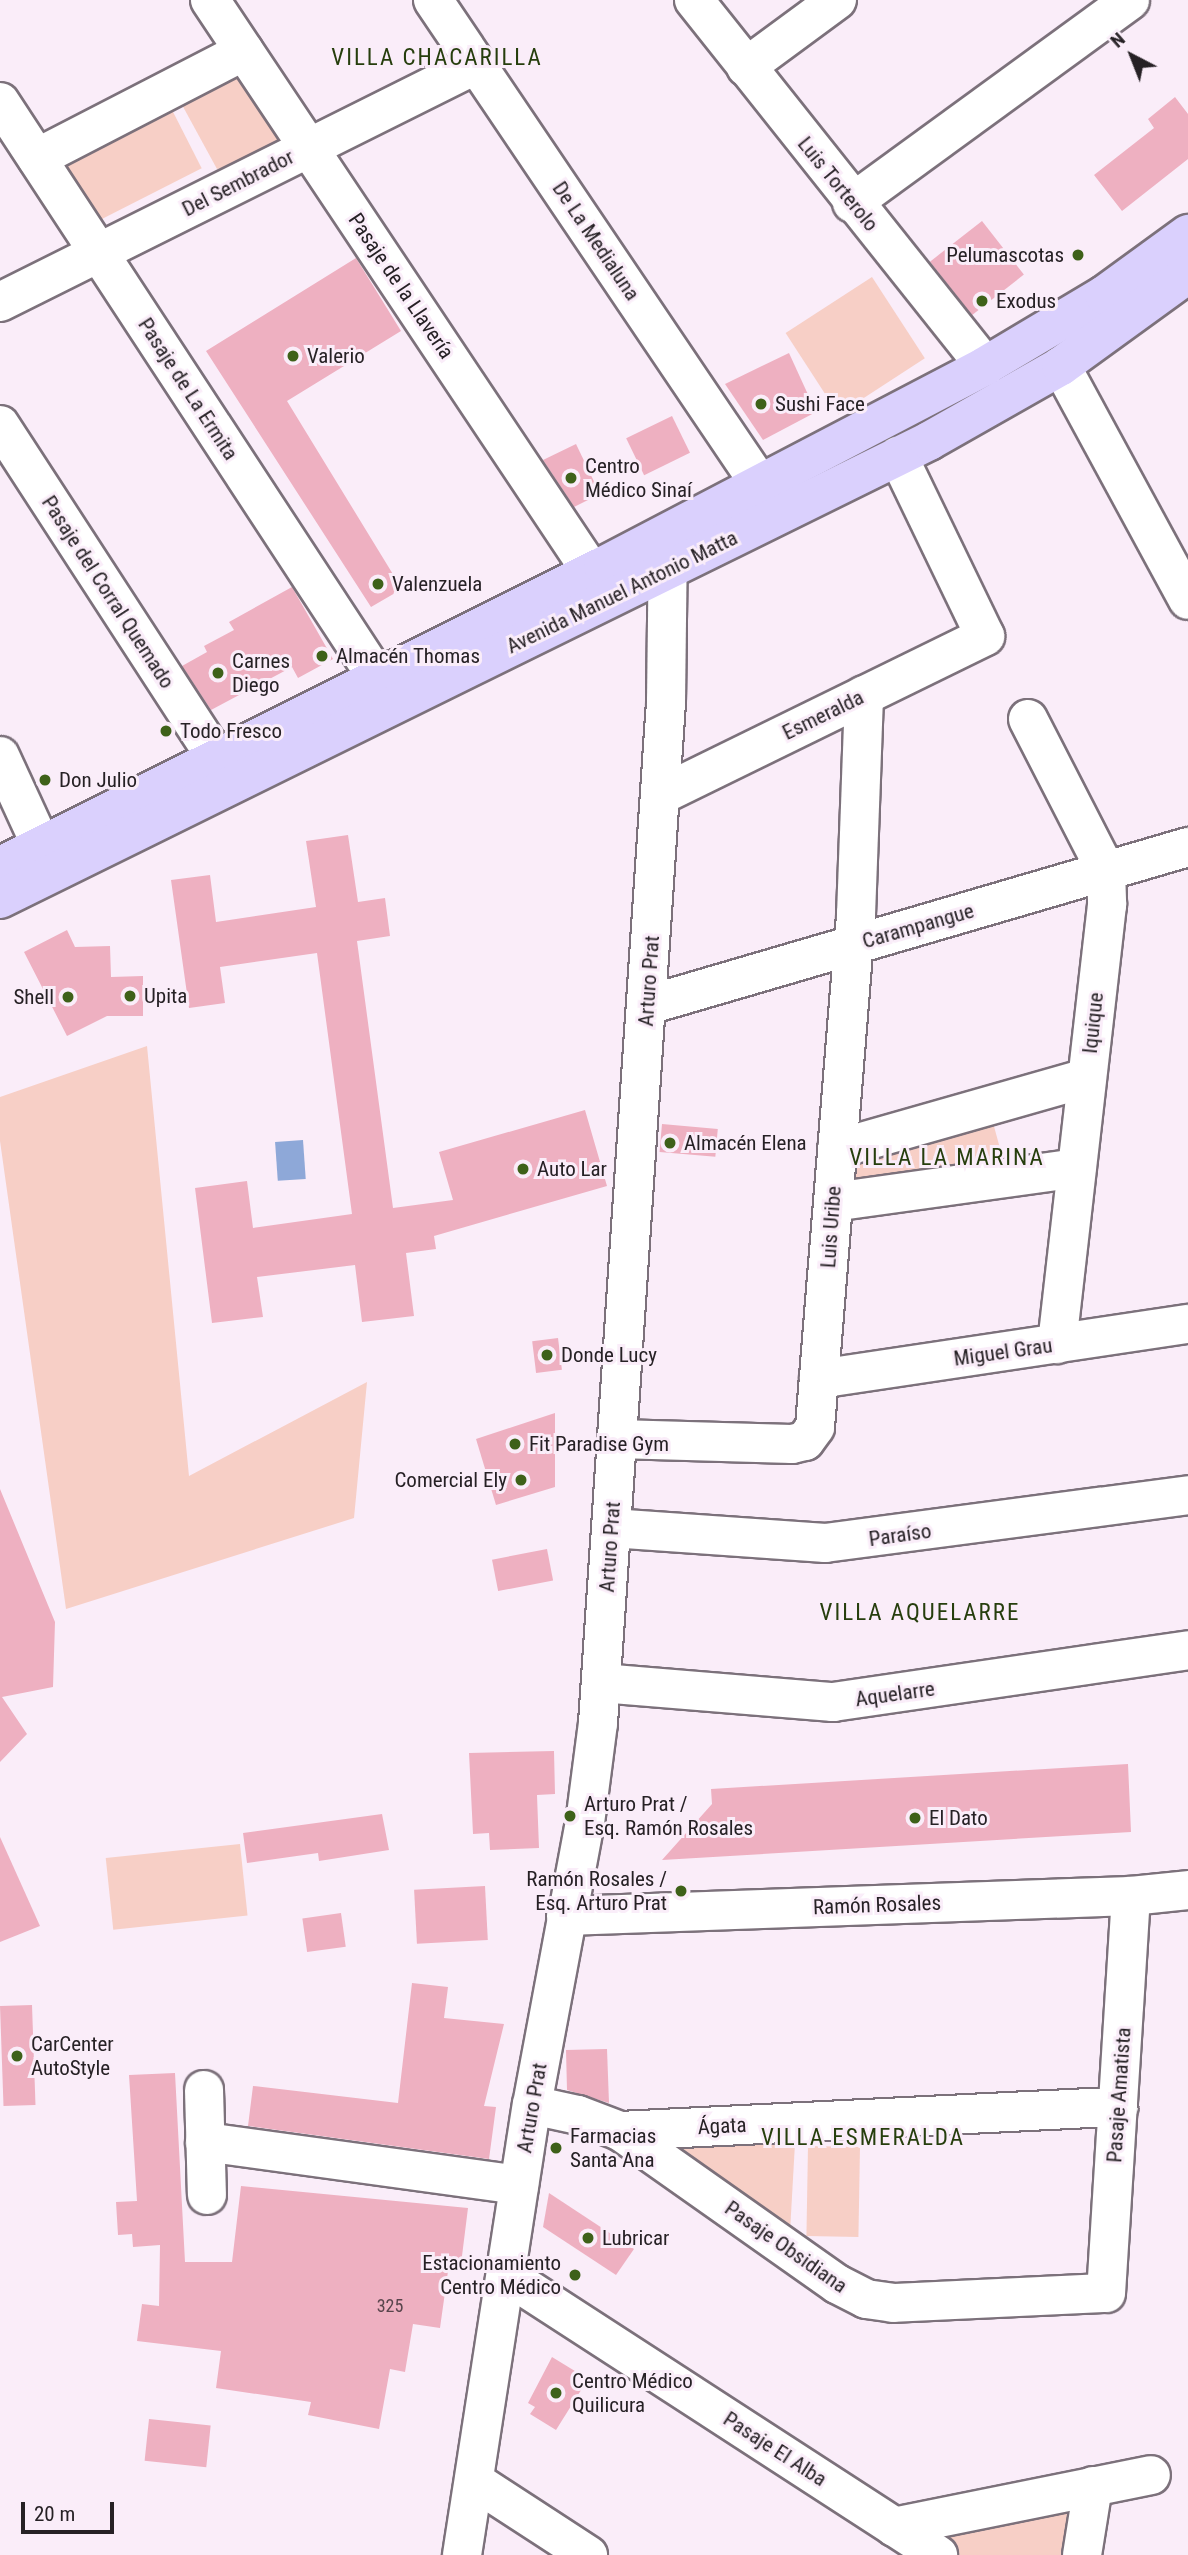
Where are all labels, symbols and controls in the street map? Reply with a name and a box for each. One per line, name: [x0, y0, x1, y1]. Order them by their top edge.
north arrow: [1097, 21, 1167, 91]
text: N: [1106, 28, 1130, 52]
district label: VILLA CHACARILLA: [333, 44, 541, 72]
street label: Luis Torterolo: [792, 132, 884, 236]
street label: Del Sembrador: [178, 144, 298, 222]
street label: De La Medialuna: [547, 177, 645, 305]
street label: Pasaje de la Llavería: [343, 208, 459, 364]
place label: Pelumascotas: [946, 242, 1064, 268]
marker: Pelumascotas: [1070, 247, 1086, 263]
place label: Exodus: [996, 288, 1056, 314]
marker: Exodus: [974, 293, 990, 309]
street label: Pasaje de La Ermita: [133, 313, 243, 465]
place label: Valerio: [307, 343, 365, 369]
marker: Valerio: [285, 348, 301, 364]
place label: Sushi Face: [775, 391, 865, 417]
marker: Sushi Face: [753, 396, 769, 412]
place label: Centro Médico Sinaí: [585, 453, 692, 503]
marker: Centro Médico Sinaí: [563, 470, 579, 486]
street label: Pasaje del Corral Quemado: [36, 491, 180, 693]
street label: Avenida Manuel Antonio Matta: [502, 525, 742, 659]
place label: Valenzuela: [392, 571, 482, 597]
marker: Valenzuela: [370, 576, 386, 592]
place label: Almacén Thomas: [336, 643, 480, 669]
place label: Carnes Diego: [232, 648, 290, 698]
marker: Almacén Thomas: [314, 648, 330, 664]
marker: Carnes Diego: [210, 665, 226, 681]
street label: Esmeralda: [778, 685, 868, 745]
place label: Todo Fresco: [180, 718, 282, 744]
marker: Todo Fresco: [158, 723, 174, 739]
place label: Don Julio: [59, 767, 137, 793]
marker: Don Julio: [37, 772, 53, 788]
street label: Carampangue: [859, 898, 977, 954]
street label: Arturo Prat: [633, 935, 665, 1027]
place label: Upita: [144, 983, 187, 1009]
place label: Shell: [13, 984, 54, 1010]
marker: Upita: [122, 988, 138, 1004]
marker: Shell: [60, 989, 76, 1005]
street label: Iquique: [1077, 991, 1109, 1055]
place label: Almacén Elena: [684, 1130, 807, 1156]
marker: Almacén Elena: [662, 1135, 678, 1151]
district label: VILLA LA MARINA: [851, 1144, 1043, 1172]
place label: Auto Lar: [537, 1156, 607, 1182]
marker: Auto Lar: [515, 1161, 531, 1177]
street label: Luis Uribe: [816, 1185, 846, 1269]
street label: Miguel Grau: [952, 1333, 1054, 1371]
place label: Donde Lucy: [561, 1342, 657, 1368]
marker: Donde Lucy: [539, 1347, 555, 1363]
place label: Fit Paradise Gym: [529, 1431, 669, 1457]
marker: Fit Paradise Gym: [507, 1436, 523, 1452]
place label: Comercial Ely: [394, 1467, 507, 1493]
marker: Comercial Ely: [513, 1472, 529, 1488]
street label: Arturo Prat: [594, 1501, 626, 1593]
street label: Paraíso: [867, 1518, 933, 1552]
district label: VILLA AQUELARRE: [821, 1599, 1019, 1627]
street label: Aquelarre: [854, 1676, 936, 1712]
place label: Arturo Prat / Esq. Ramón Rosales: [584, 1791, 753, 1841]
place label: El Dato: [929, 1805, 988, 1831]
marker: Arturo Prat / Esq. Ramón Rosales: [562, 1808, 578, 1824]
marker: El Dato: [907, 1810, 923, 1826]
place label: Ramón Rosales / Esq. Arturo Prat: [526, 1866, 667, 1916]
marker: Ramón Rosales / Esq. Arturo Prat: [673, 1883, 689, 1899]
street label: Ramón Rosales: [813, 1890, 941, 1920]
street label: Pasaje Amatista: [1102, 2027, 1136, 2163]
place label: CarCenter AutoStyle: [31, 2031, 114, 2081]
marker: CarCenter AutoStyle: [9, 2048, 25, 2064]
street label: Arturo Prat: [512, 2061, 552, 2155]
street label: Ágata: [697, 2112, 747, 2140]
place label: Farmacias Santa Ana: [570, 2123, 656, 2173]
district label: VILLA ESMERALDA: [763, 2124, 963, 2152]
marker: Farmacias Santa Ana: [548, 2140, 564, 2156]
street label: Pasaje Obsidiana: [720, 2196, 852, 2298]
place label: Lubricar: [602, 2225, 669, 2251]
marker: Lubricar: [580, 2230, 596, 2246]
place label: Estacionamiento Centro Médico: [422, 2250, 561, 2300]
marker: Estacionamiento Centro Médico: [567, 2267, 583, 2283]
house number: 325: [377, 2295, 403, 2317]
place label: Centro Médico Quilicura: [572, 2368, 693, 2418]
marker: Centro Médico Quilicura: [546, 2383, 566, 2403]
street label: Pasaje El Alba: [719, 2406, 831, 2492]
scale bar: [24, 2488, 117, 2532]
text: 20 m: [34, 2502, 75, 2526]

